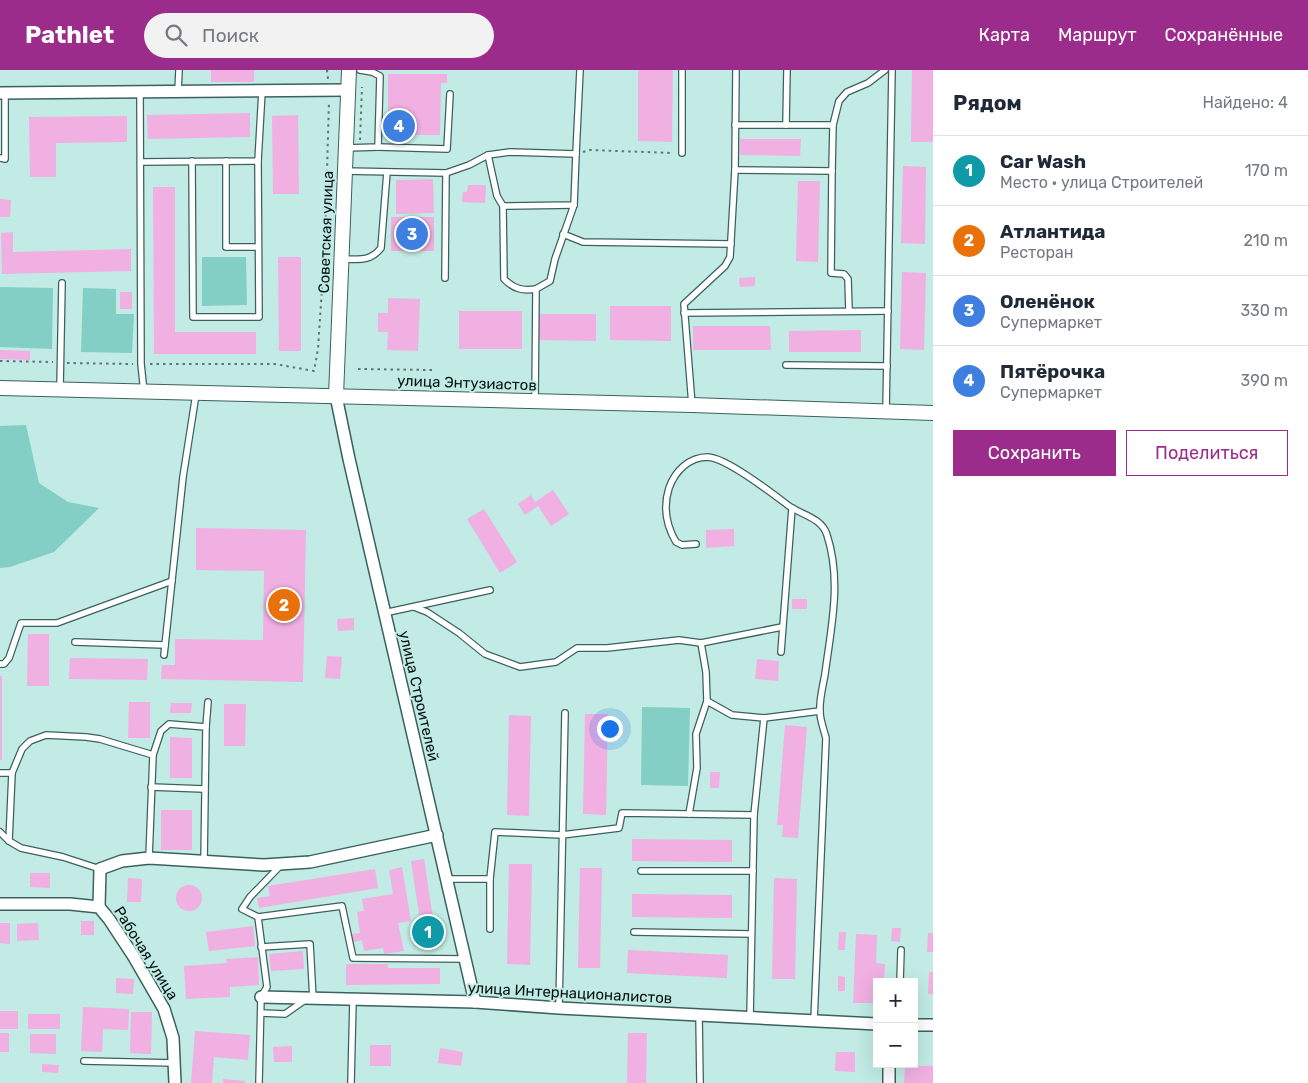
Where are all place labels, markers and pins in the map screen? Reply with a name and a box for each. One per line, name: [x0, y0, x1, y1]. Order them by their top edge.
pin: 4: [383, 107, 415, 145]
pin: 3: [396, 215, 428, 253]
pin: 2: [268, 586, 300, 624]
pin: 1: [412, 913, 444, 951]

